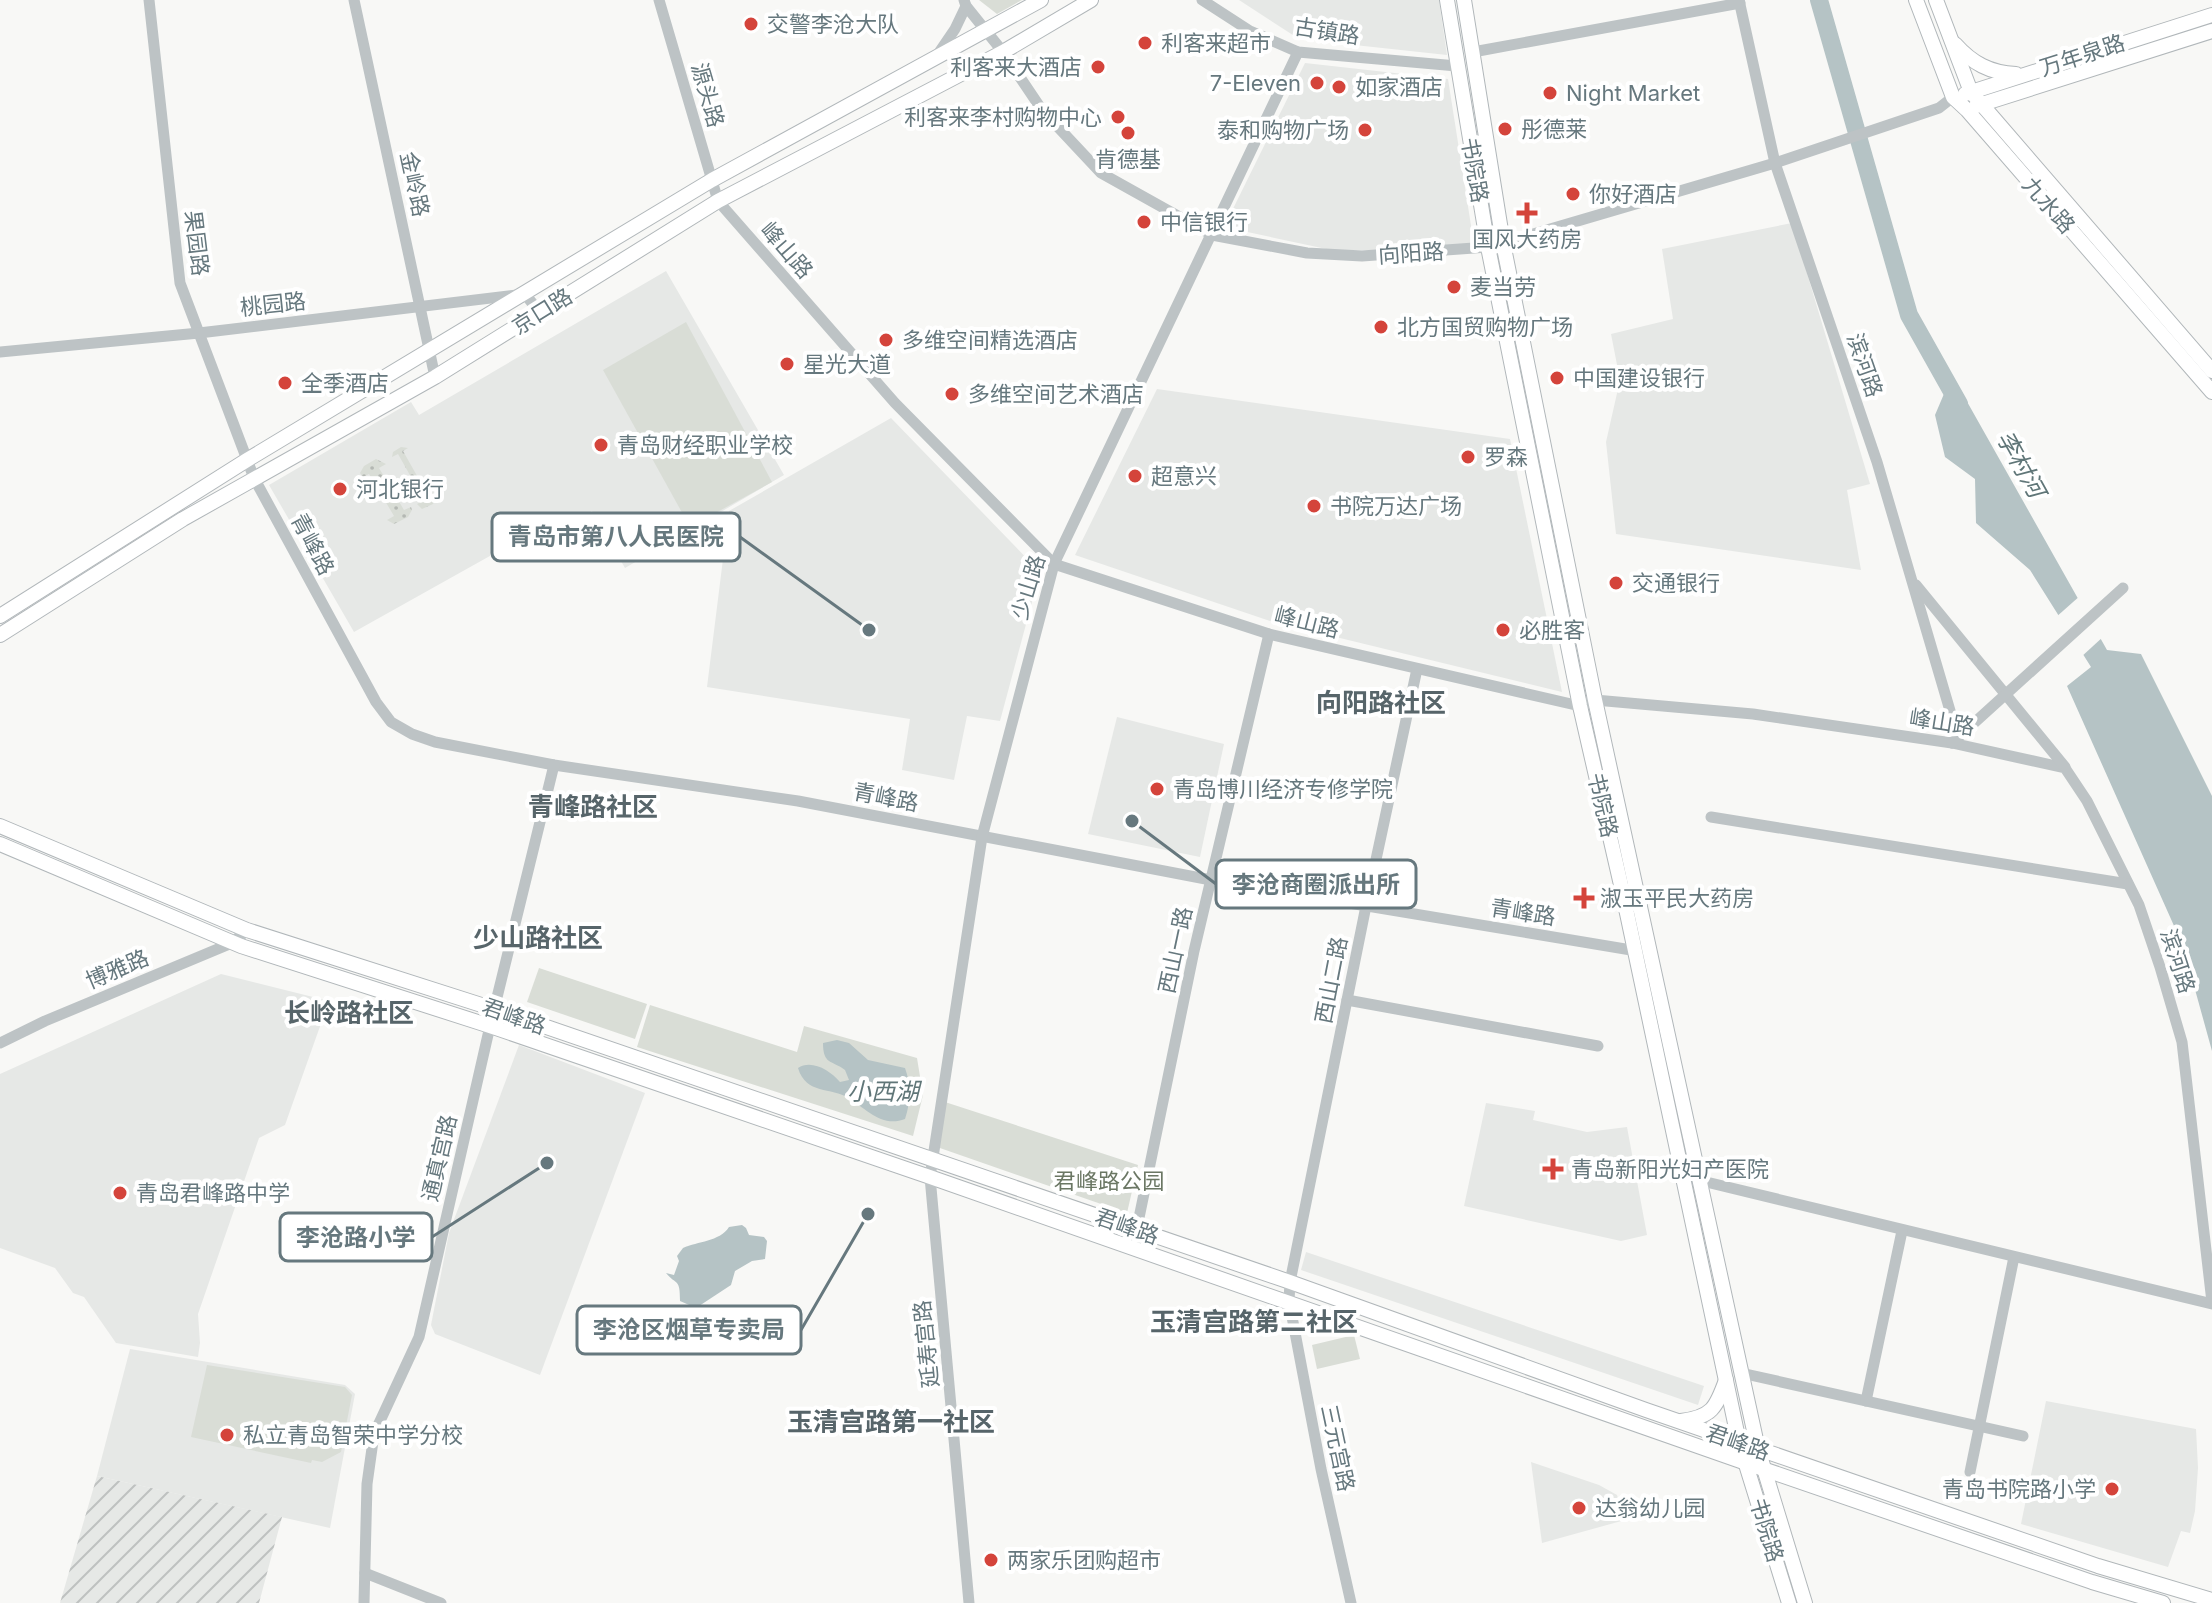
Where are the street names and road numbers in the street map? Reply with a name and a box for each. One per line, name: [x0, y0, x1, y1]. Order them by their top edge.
street label: 古镇路: [1292, 13, 1362, 49]
street label: 万年泉路: [2036, 29, 2128, 81]
street label: 源头路: [686, 60, 730, 130]
street label: 书院路: [1456, 135, 1494, 205]
street label: 金岭路: [395, 149, 435, 219]
street label: 九水路: [2018, 172, 2080, 238]
street label: 果园路: [180, 209, 214, 277]
street label: 峰山路: [756, 217, 818, 283]
street label: 向阳路: [1377, 238, 1445, 268]
street label: 京口路: [507, 282, 577, 340]
street label: 桃园路: [239, 288, 307, 320]
street label: 滨河路: [1842, 330, 1888, 400]
street label: 青峰路: [286, 509, 340, 579]
street label: 少山路: [1006, 552, 1050, 622]
street label: 峰山路: [1272, 601, 1342, 643]
street label: 峰山路: [1907, 704, 1977, 740]
street label: 书院路: [1583, 770, 1623, 840]
street label: 青峰路: [851, 778, 921, 816]
street label: 青峰路: [1488, 894, 1558, 930]
street label: 西山一路: [1153, 904, 1197, 996]
street label: 滨河路: [2155, 926, 2201, 996]
street label: 西山二路: [1310, 934, 1352, 1026]
street label: 博雅路: [82, 944, 152, 994]
street label: 君峰路: [479, 993, 549, 1039]
street label: 通真宫路: [416, 1112, 462, 1204]
street label: 君峰路: [1092, 1203, 1162, 1249]
street label: 延寿宫路: [908, 1299, 944, 1389]
street label: 三元宫路: [1316, 1402, 1360, 1494]
street label: 君峰路: [1703, 1419, 1773, 1465]
street label: 书院路: [1745, 1495, 1789, 1565]

